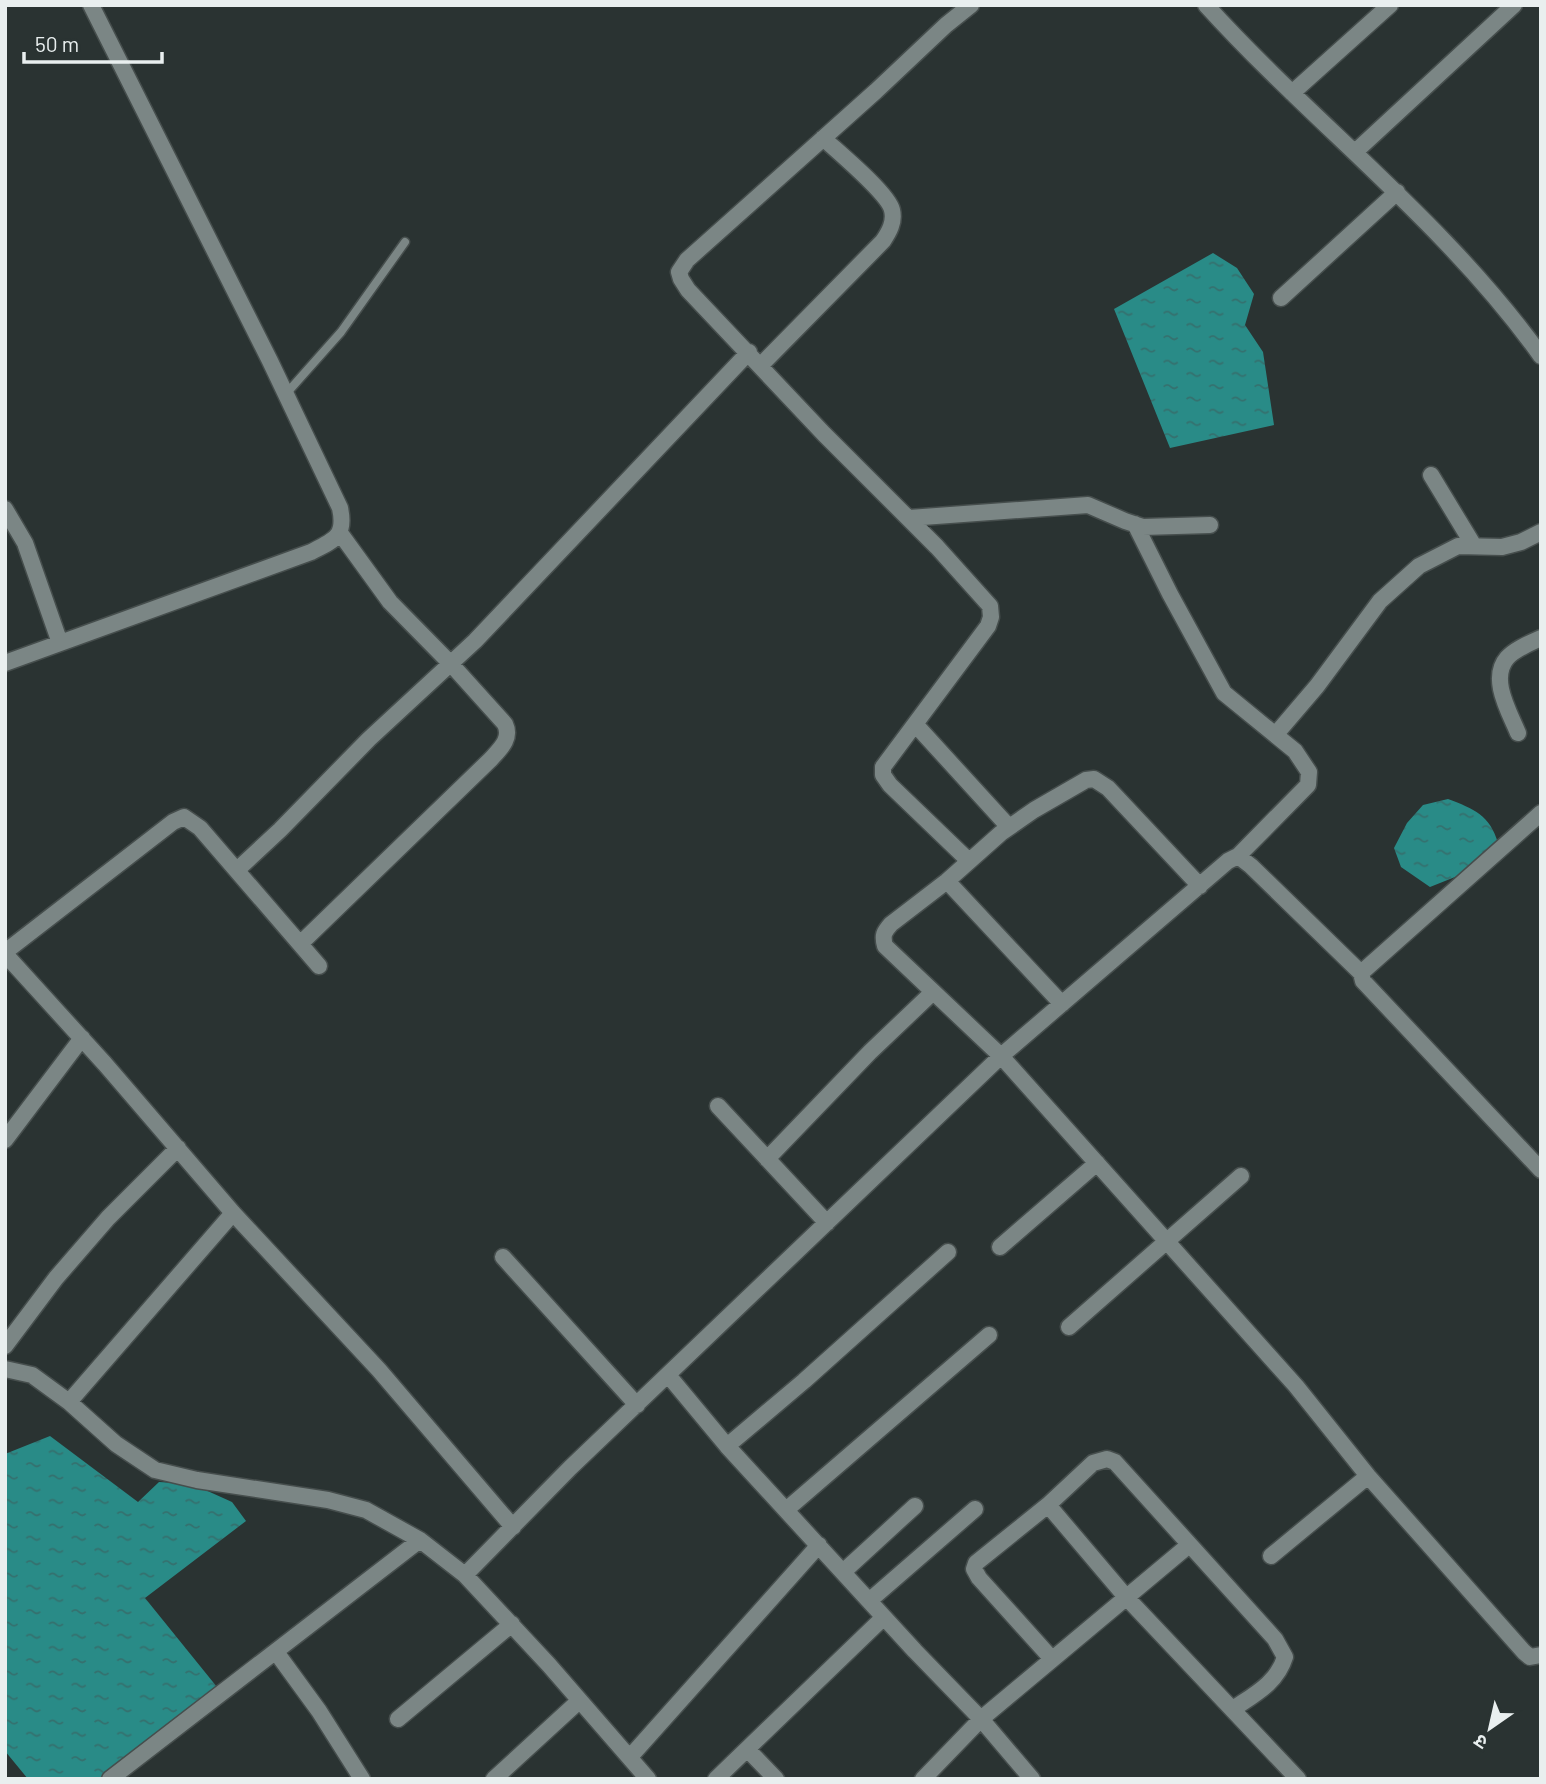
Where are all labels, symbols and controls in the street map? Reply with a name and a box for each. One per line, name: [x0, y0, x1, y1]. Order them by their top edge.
scale bar: [24, 21, 163, 65]
text: 50 m: [35, 31, 79, 56]
north arrow: [1455, 1693, 1525, 1763]
text: उ: [1468, 1729, 1491, 1755]

